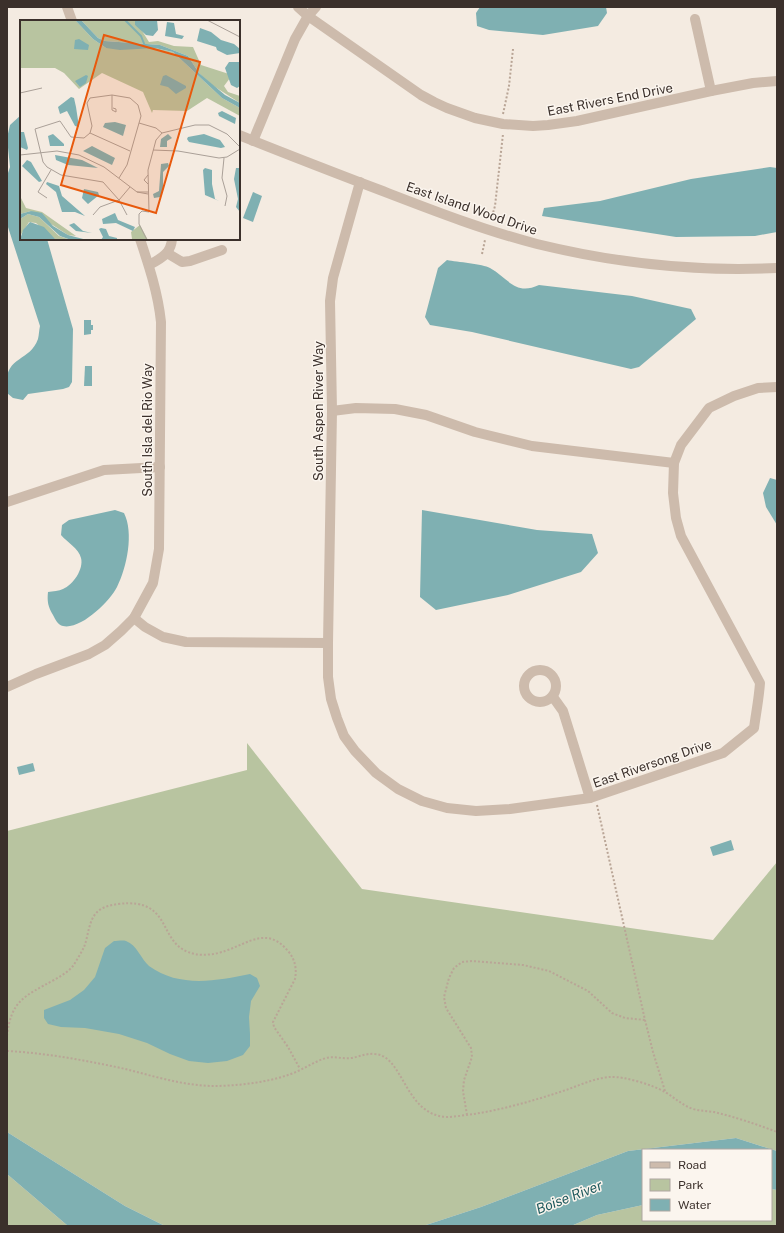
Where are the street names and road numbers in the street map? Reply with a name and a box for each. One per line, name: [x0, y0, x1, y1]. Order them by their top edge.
street label: East Rivers End Drive: [546, 80, 674, 119]
street label: East Island Wood Drive: [404, 179, 539, 238]
street label: South Aspen River Way: [311, 341, 326, 481]
street label: South Isla del Rio Way: [140, 363, 155, 497]
street label: East Riversong Drive: [591, 736, 713, 791]

